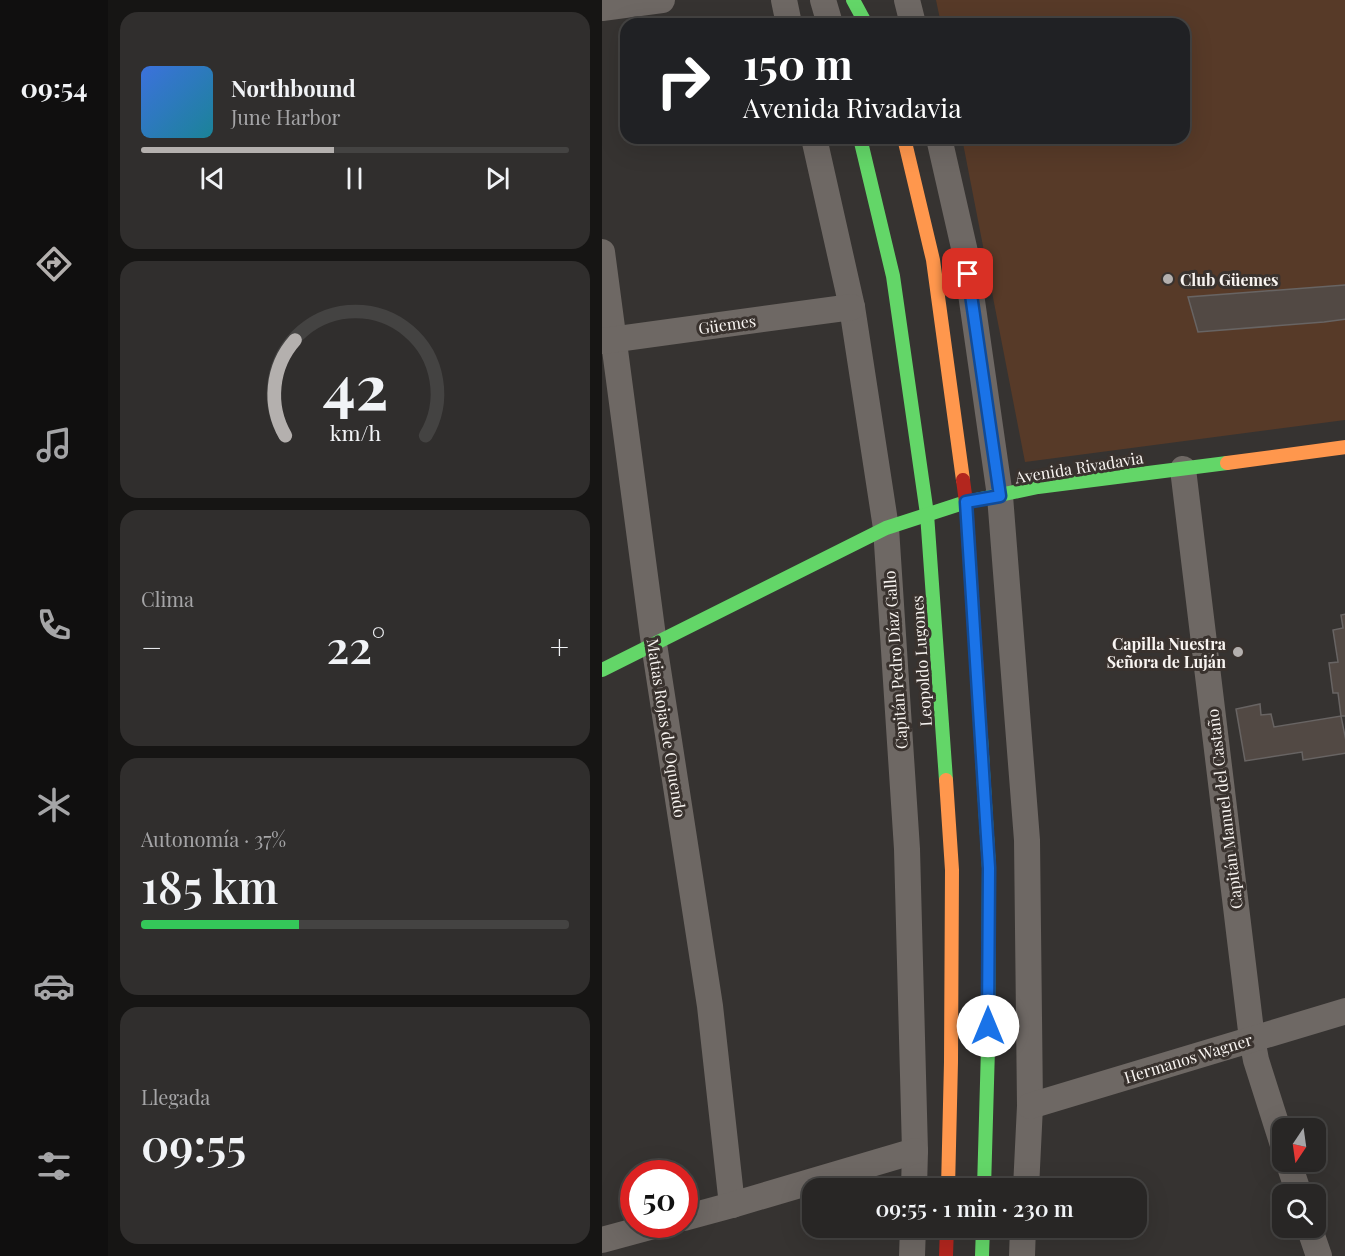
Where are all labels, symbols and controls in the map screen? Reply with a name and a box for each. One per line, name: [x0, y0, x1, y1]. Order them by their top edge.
text: 150 m: [743, 35, 853, 91]
icon: right: [644, 42, 722, 120]
text: 09:54: [21, 69, 87, 105]
text: Northbound: [231, 73, 356, 103]
text: Avenida Rivadavia: [743, 89, 962, 125]
text: June Harbor: [231, 103, 341, 130]
icon: previous: [196, 162, 229, 195]
icon: pause: [338, 162, 371, 195]
icon: next: [481, 162, 514, 195]
icon: directions: [33, 243, 75, 285]
pin: [942, 248, 993, 299]
icon: arrive: [951, 257, 984, 290]
place label: Club Güemes: [1180, 269, 1278, 290]
marker: Club Güemes: [1161, 272, 1175, 286]
street label: Güemes: [697, 310, 757, 338]
text: 42: [322, 342, 388, 426]
text: km/h: [329, 419, 381, 447]
icon: music: [33, 424, 75, 466]
street label: Avenida Rivadavia: [1012, 446, 1145, 488]
street label: Capitán Pedro Díaz Gallo: [878, 570, 912, 750]
text: Clima: [141, 585, 194, 612]
street label: Leopoldo Lugones: [906, 595, 936, 727]
icon: phone: [33, 604, 75, 646]
text: 22°: [326, 615, 386, 675]
text: −: [141, 624, 162, 668]
text: +: [550, 624, 569, 668]
place label: Capilla Nuestra Señora de Luján: [1107, 633, 1227, 672]
street label: Matias Rojas de Oquendo: [642, 637, 692, 819]
marker: Capilla Nuestra Señora de Luján: [1231, 645, 1245, 659]
street label: Capitán Manuel del Castaño: [1201, 708, 1247, 910]
icon: climate: [33, 784, 75, 826]
text: Autonomía · 37%: [141, 825, 286, 852]
text: 185 km: [141, 855, 278, 915]
icon: car: [33, 965, 75, 1007]
position arrow: [956, 994, 1020, 1058]
street label: Hermanos Wagner: [1121, 1029, 1255, 1087]
text: Llegada: [141, 1083, 210, 1110]
text: 09:55: [141, 1113, 246, 1173]
north arrow: [1272, 1118, 1326, 1172]
map controls: [1272, 1118, 1326, 1238]
icon: filters: [33, 1145, 75, 1187]
speed limit sign: 50: [620, 1160, 698, 1238]
button: search: [1272, 1184, 1326, 1238]
text: 09:55 · 1 min · 230 m: [875, 1193, 1074, 1223]

